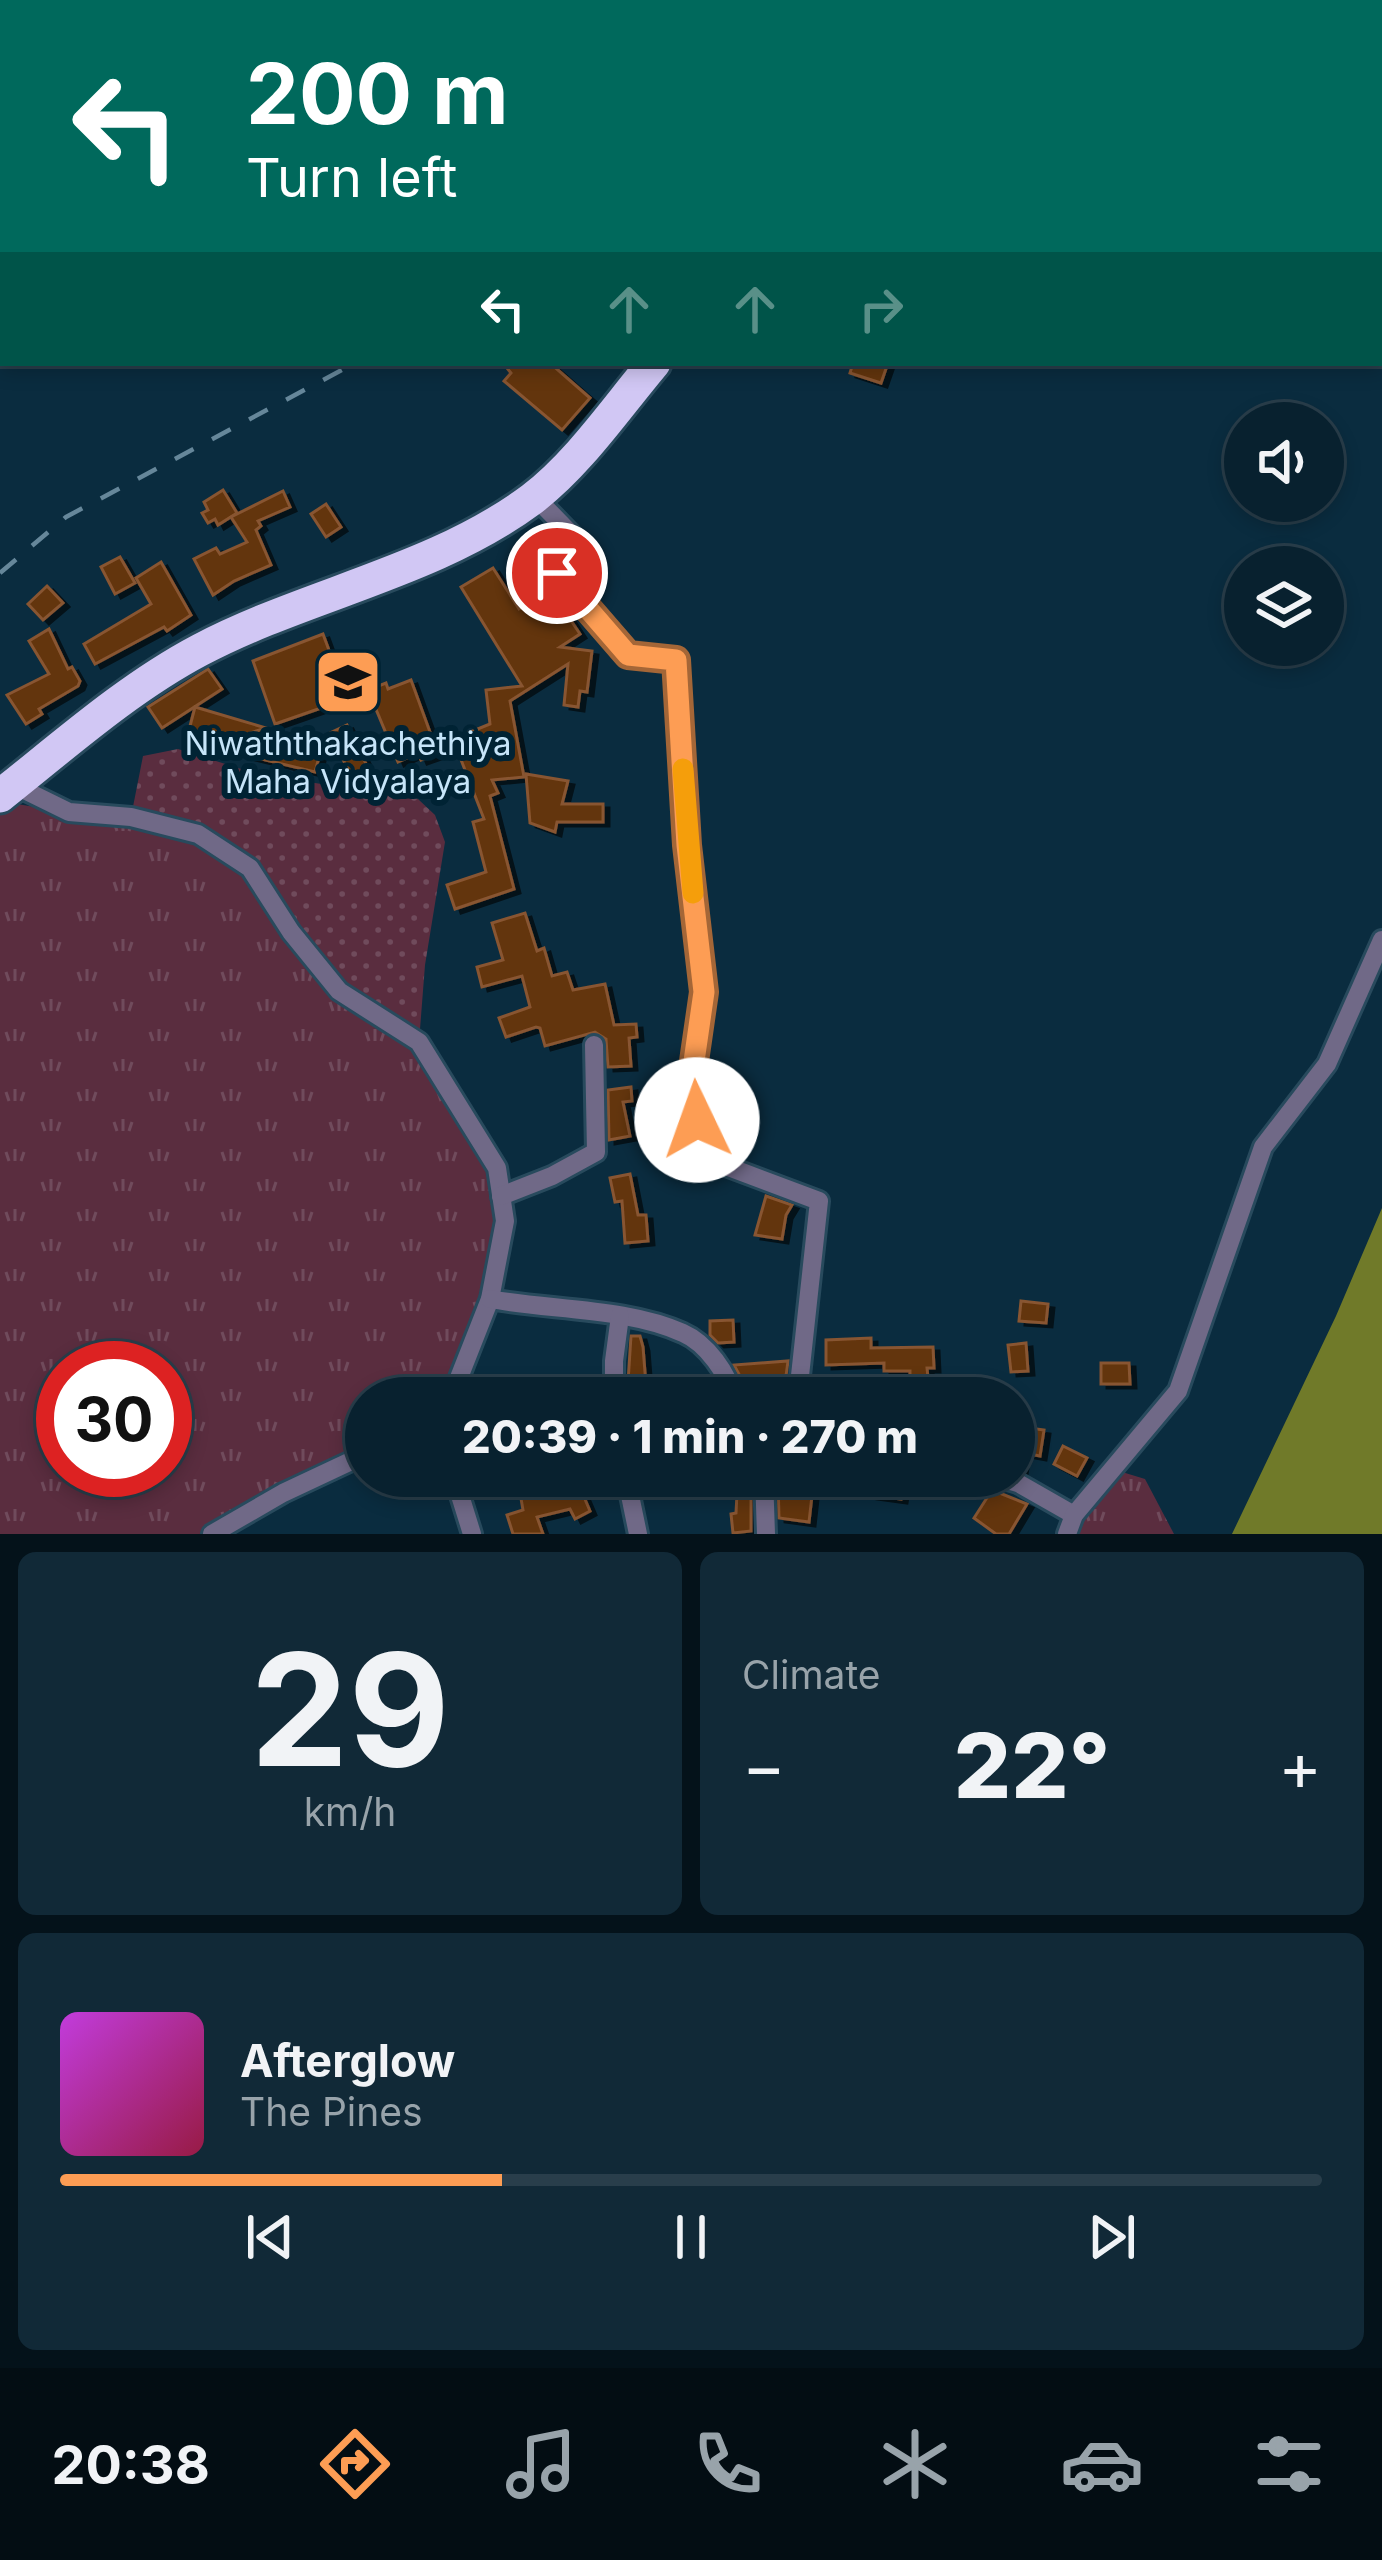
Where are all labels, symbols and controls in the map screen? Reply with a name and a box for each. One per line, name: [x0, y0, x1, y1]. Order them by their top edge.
text: 200 m: [246, 43, 509, 144]
icon: left: [48, 48, 204, 204]
text: Turn left: [246, 145, 457, 210]
icon: left: [470, 276, 536, 342]
icon: ahead: [596, 276, 662, 342]
icon: ahead: [722, 276, 788, 342]
icon: right: [848, 276, 914, 342]
map controls: [1224, 402, 1344, 666]
button: sound: [1224, 402, 1344, 522]
pin: [506, 522, 608, 624]
icon: arrive: [524, 540, 590, 606]
button: layers: [1224, 546, 1344, 666]
school or university icon: Niwaththakachethiya Maha Vidyalaya: [313, 647, 383, 717]
place label: Niwaththakachethiya Maha Vidyalaya: [184, 723, 512, 801]
position arrow: [634, 1057, 760, 1183]
speed limit sign: 30: [36, 1341, 192, 1497]
text: 20:39 · 1 min · 270 m: [462, 1409, 918, 1464]
text: 29: [250, 1615, 450, 1804]
text: Climate: [742, 1651, 881, 1698]
text: 22°: [954, 1711, 1110, 1820]
text: −: [742, 1726, 786, 1806]
text: +: [1278, 1726, 1322, 1806]
text: km/h: [304, 1788, 396, 1835]
text: Afterglow: [240, 2033, 455, 2088]
text: The Pines: [240, 2088, 423, 2135]
icon: previous: [237, 2204, 303, 2270]
icon: pause: [658, 2204, 724, 2270]
icon: next: [1079, 2204, 1145, 2270]
icon: directions: [313, 2422, 397, 2506]
icon: music: [499, 2422, 583, 2506]
icon: phone: [686, 2422, 770, 2506]
icon: climate: [873, 2422, 957, 2506]
icon: car: [1060, 2422, 1144, 2506]
icon: filters: [1247, 2422, 1331, 2506]
text: 20:38: [51, 2432, 210, 2497]

